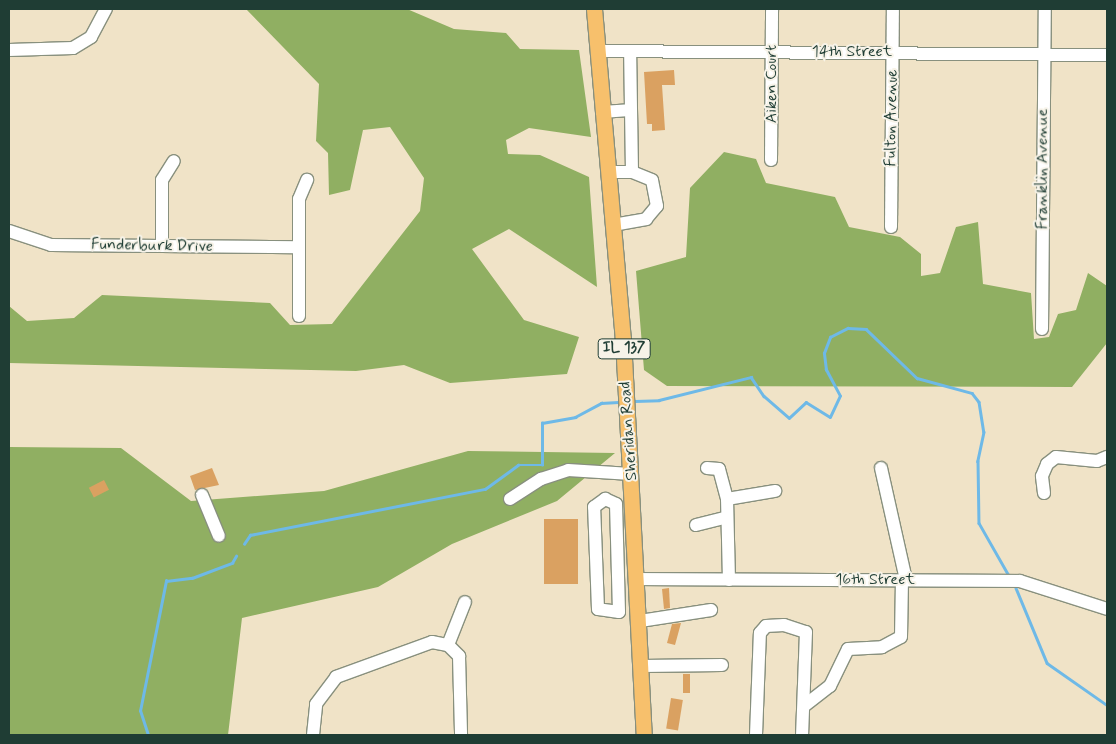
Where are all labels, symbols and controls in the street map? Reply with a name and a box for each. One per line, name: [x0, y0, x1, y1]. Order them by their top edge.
street label: 14th Street: [812, 42, 892, 62]
street label: Aiken Court: [762, 43, 782, 125]
street label: Fulton Avenue: [882, 70, 902, 166]
street label: Franklin Avenue: [1033, 111, 1053, 227]
street label: Funderburk Drive: [91, 235, 213, 257]
road number: IL 137: [596, 336, 652, 362]
street label: Sheridan Road: [616, 381, 642, 481]
street label: 16th Street: [835, 570, 915, 590]

